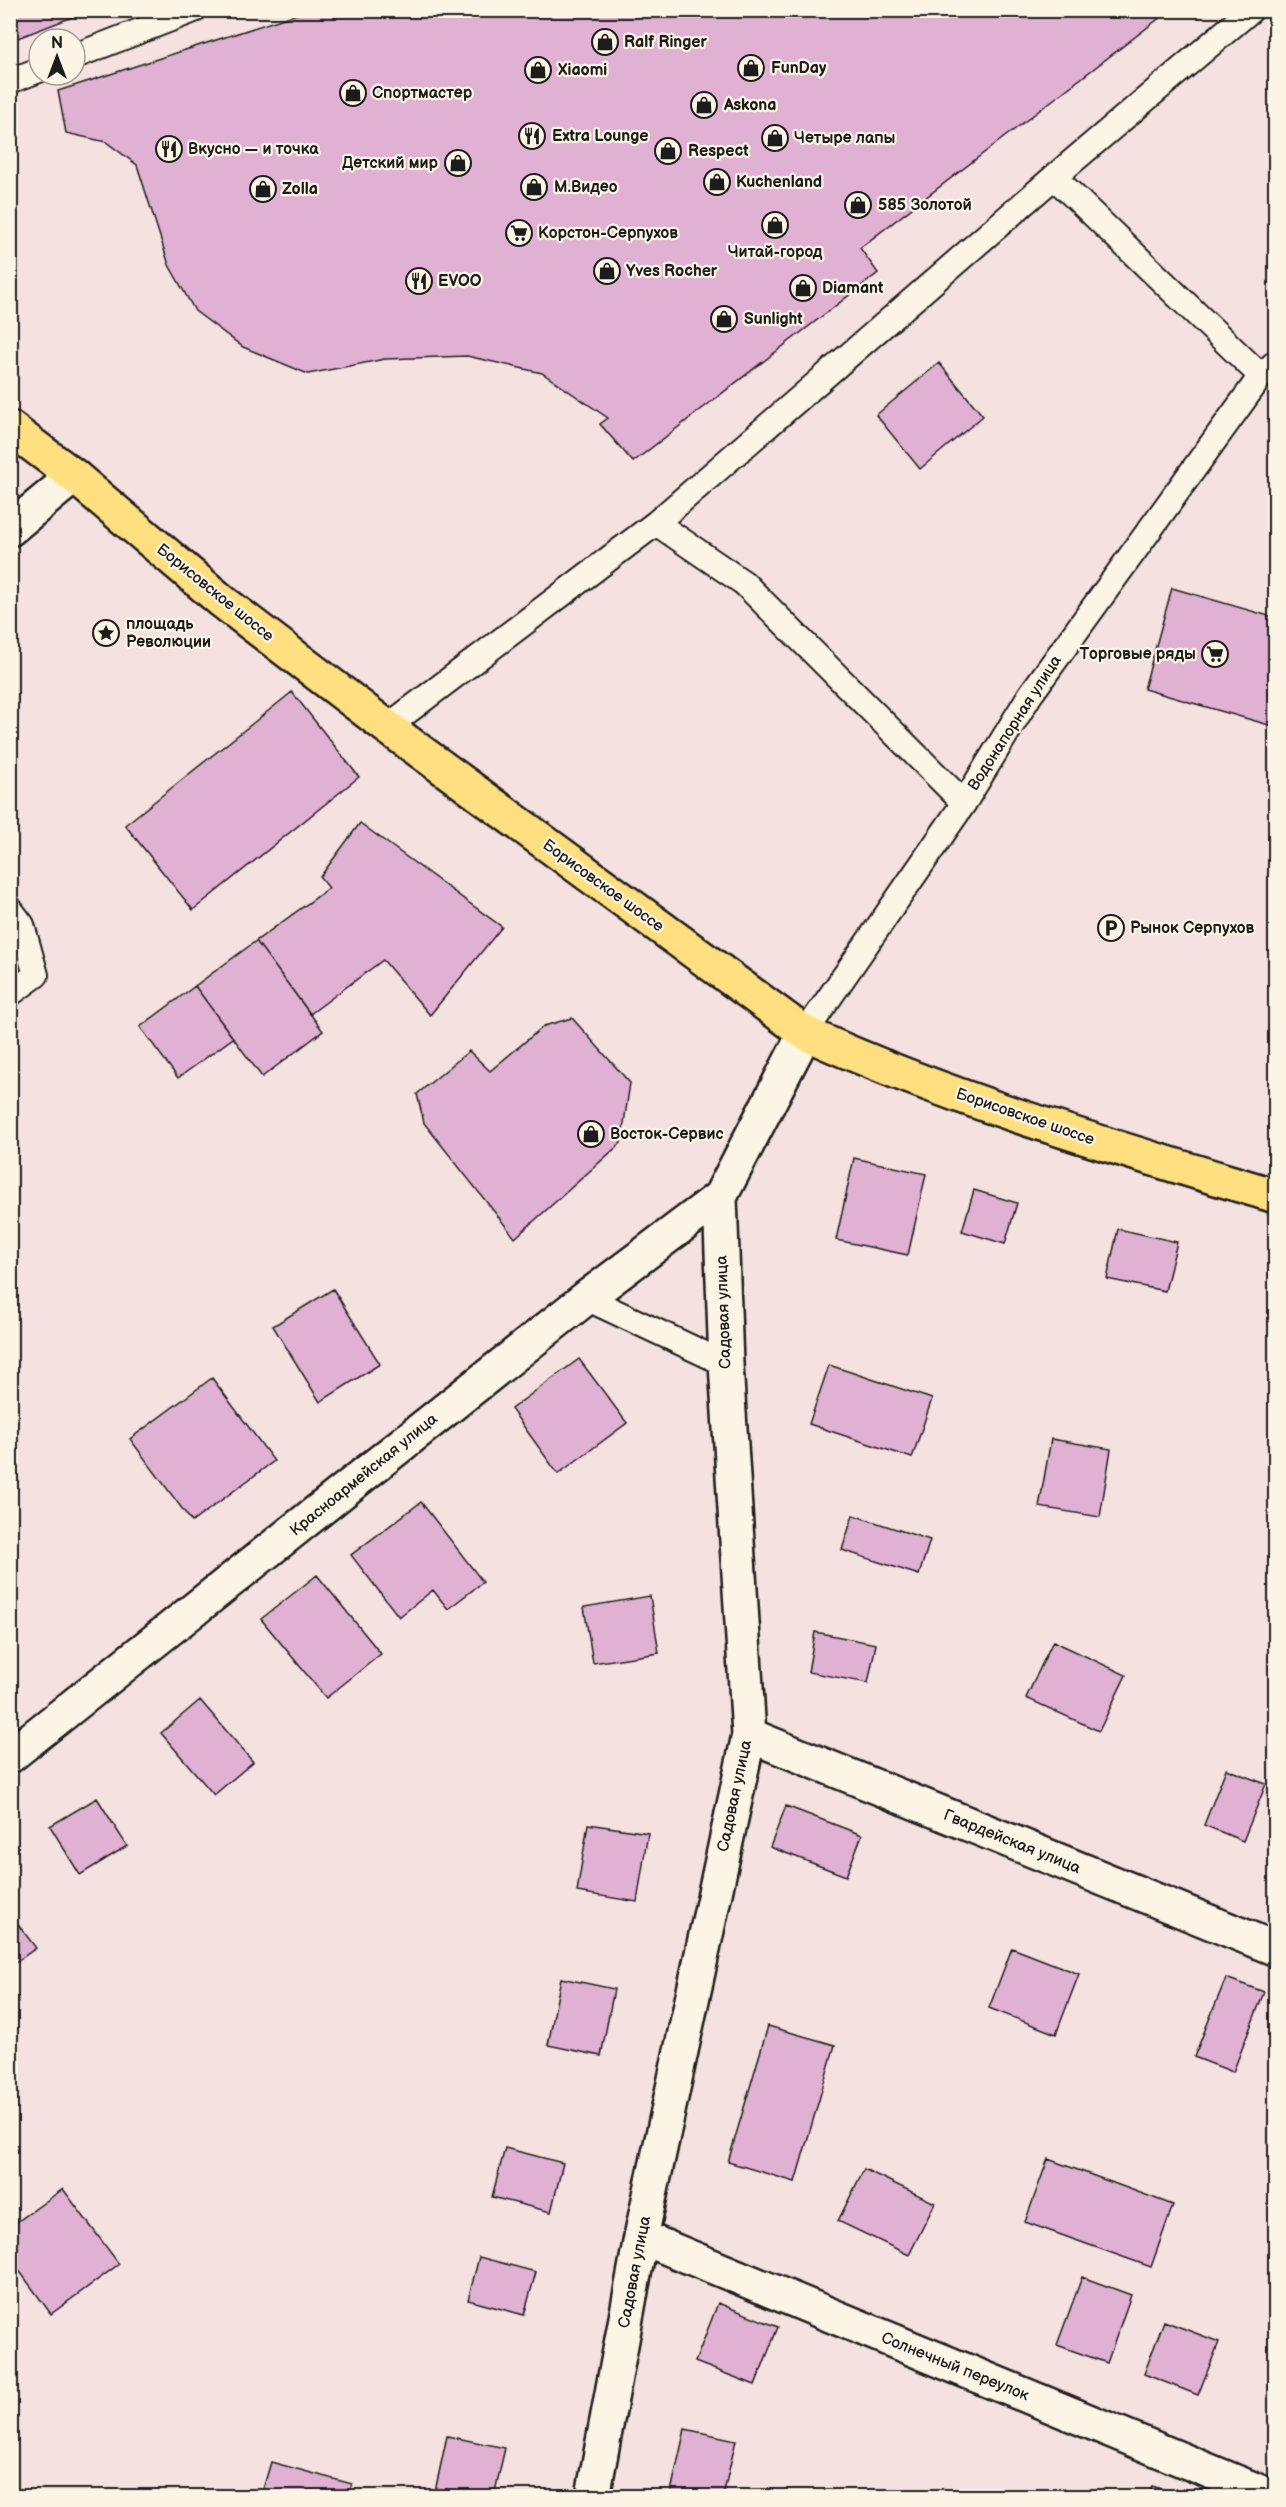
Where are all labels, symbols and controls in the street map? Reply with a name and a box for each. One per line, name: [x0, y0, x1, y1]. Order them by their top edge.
north arrow: [27, 27, 87, 87]
shop icon: Ralf Ringer: [590, 27, 620, 57]
place label: Ralf Ringer: [624, 33, 708, 52]
text: N: [51, 34, 63, 53]
shop icon: FunDay: [736, 53, 766, 83]
shop icon: Xiaomi: [523, 55, 553, 85]
place label: FunDay: [771, 59, 827, 78]
place label: Xiaomi: [558, 61, 607, 80]
shop icon: Спортмастер: [338, 78, 368, 108]
place label: Спортмастер: [372, 84, 473, 103]
shop icon: Askona: [689, 90, 719, 120]
place label: Askona: [723, 96, 776, 115]
restaurant icon: Extra Lounge: [517, 121, 547, 151]
shop icon: Четыре лапы: [760, 123, 790, 153]
place label: Extra Lounge: [552, 127, 649, 146]
place label: Четыре лапы: [794, 129, 896, 148]
restaurant icon: Вкусно — и точка: [154, 134, 184, 164]
shop icon: Respect: [653, 136, 683, 166]
place label: Вкусно — и точка: [188, 140, 319, 159]
place label: Respect: [688, 142, 749, 161]
shop icon: Детский мир: [443, 148, 473, 178]
place label: Детский мир: [342, 154, 439, 173]
shop icon: Kuchenland: [702, 167, 732, 197]
shop icon: М.Видео: [519, 172, 549, 202]
place label: Kuchenland: [736, 173, 822, 192]
shop icon: Zolla: [248, 174, 278, 204]
place label: М.Видео: [554, 178, 618, 197]
place label: Zolla: [282, 180, 318, 199]
shop icon: 585 Золотой: [843, 190, 873, 220]
place label: 585 Золотой: [878, 196, 972, 215]
shop icon: Читай-город: [760, 210, 790, 240]
supermarket icon: Корстон-Серпухов: [504, 218, 534, 248]
place label: Корстон-Серпухов: [538, 224, 678, 243]
place label: Читай-город: [728, 243, 823, 262]
shop icon: Yves Rocher: [592, 256, 622, 286]
place label: Yves Rocher: [626, 262, 718, 281]
restaurant icon: EVOO: [404, 266, 434, 296]
place label: EVOO: [438, 272, 482, 291]
shop icon: Diamant: [788, 273, 818, 303]
place label: Diamant: [822, 279, 884, 298]
shop icon: Sunlight: [709, 304, 739, 334]
place label: Sunlight: [744, 310, 803, 329]
street label: Борисовское шоссе: [153, 540, 277, 646]
place label: площадь Революции: [126, 615, 211, 652]
place icon: площадь Революции: [91, 618, 121, 648]
supermarket icon: Торговые ряды: [1200, 639, 1230, 669]
place label: Торговые ряды: [1079, 645, 1196, 664]
street label: Водонапорная улица: [964, 651, 1066, 794]
street label: Борисовское шоссе: [539, 836, 667, 936]
parking icon: Рынок Серпухов: [1096, 913, 1126, 943]
place label: Рынок Серпухов: [1130, 919, 1254, 938]
street label: Борисовское шоссе: [953, 1084, 1097, 1150]
shop icon: Восток-Сервис: [576, 1119, 606, 1149]
place label: Восток-Сервис: [610, 1125, 724, 1144]
street label: Садовая улица: [713, 1254, 735, 1369]
street label: Красноармейская улица: [286, 1409, 442, 1540]
street label: Садовая улица: [714, 1738, 756, 1854]
street label: Гвардейская улица: [941, 1806, 1084, 1878]
street label: Садовая улица: [615, 2214, 655, 2330]
street label: Солнечный переулок: [878, 2329, 1032, 2406]

